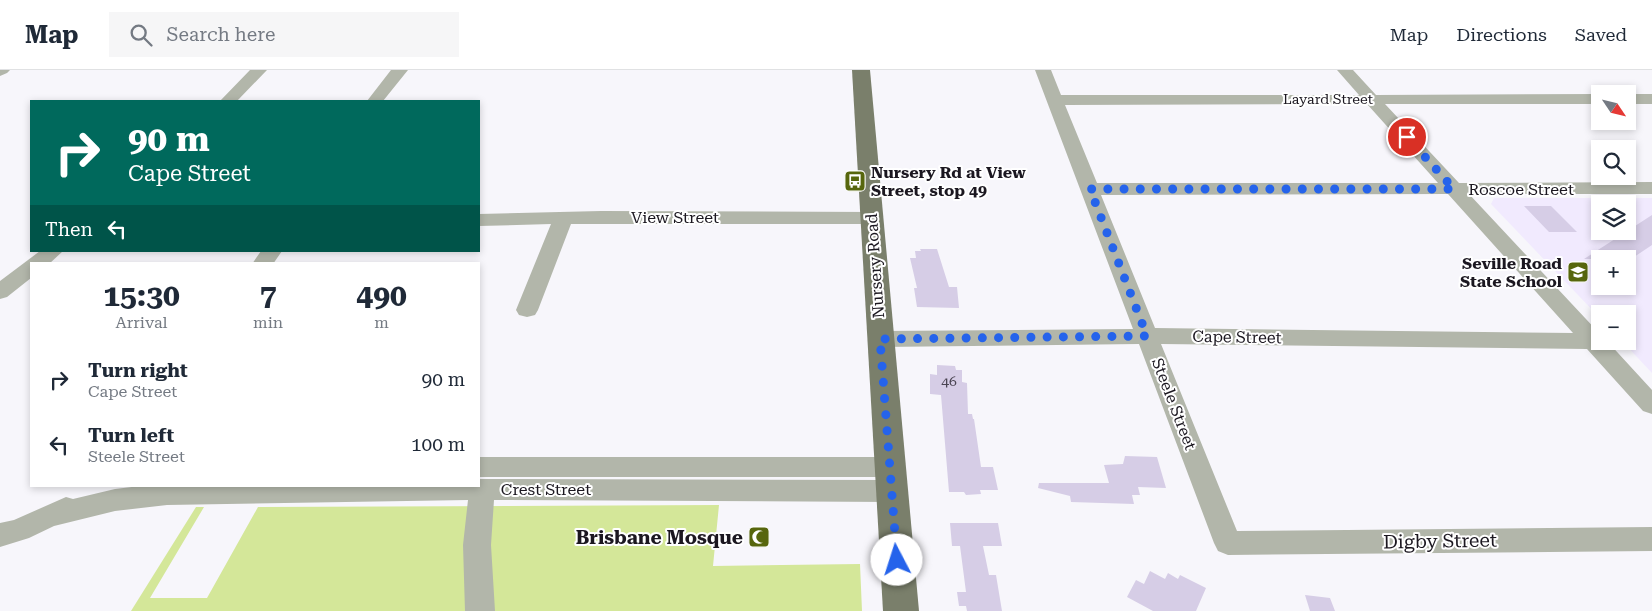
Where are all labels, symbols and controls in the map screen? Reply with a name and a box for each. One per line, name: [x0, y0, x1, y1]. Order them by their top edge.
search box: [109, 12, 459, 57]
text: Map: [25, 21, 79, 49]
icon: search: [127, 21, 155, 49]
text: Search here: [167, 23, 275, 46]
text: Map: [1390, 24, 1428, 45]
text: Directions: [1456, 24, 1547, 45]
text: Saved: [1575, 24, 1627, 45]
north arrow: [1591, 85, 1636, 130]
map controls: [1591, 85, 1636, 350]
street label: Layard Street: [1283, 91, 1373, 107]
pin: [1386, 116, 1428, 158]
text: 90 m: [128, 119, 210, 160]
icon: right: [45, 120, 110, 185]
icon: arrive: [1393, 123, 1421, 151]
button: search: [1591, 140, 1636, 185]
text: Cape Street: [128, 161, 251, 186]
place label: Nursery Rd at View Street, stop 49: [871, 163, 1026, 200]
bus stop icon: Nursery Rd at View Street, stop 49: [843, 169, 867, 193]
street label: Roscoe Street: [1468, 180, 1574, 199]
button: layers: [1591, 195, 1636, 240]
street label: View Street: [631, 208, 719, 227]
street label: Nursery Road: [862, 213, 888, 319]
icon: left: [103, 215, 131, 243]
text: Then: [45, 218, 93, 241]
button: +: [1591, 250, 1636, 295]
place label: Seville Road State School: [1460, 254, 1563, 291]
school or university icon: Seville Road State School: [1566, 260, 1590, 284]
text: 15:30: [103, 278, 180, 313]
text: 7: [260, 278, 276, 313]
text: 490: [356, 278, 407, 313]
button: −: [1591, 305, 1636, 350]
text: Arrival: [116, 313, 168, 332]
text: min: [253, 313, 283, 332]
text: m: [374, 313, 389, 332]
street label: Cape Street: [1192, 327, 1282, 347]
street label: Steele Street: [1148, 355, 1200, 453]
text: Turn right: [88, 359, 188, 382]
icon: right: [45, 366, 73, 394]
text: 90 m: [422, 368, 465, 391]
house number: 46: [941, 373, 957, 389]
text: Cape Street: [88, 382, 177, 401]
text: Turn left: [88, 424, 174, 447]
icon: left: [45, 431, 73, 459]
text: 100 m: [411, 433, 465, 456]
text: Steele Street: [88, 447, 185, 466]
street label: Crest Street: [501, 480, 591, 499]
mosque icon: Brisbane Mosque: [747, 525, 771, 549]
place label: Brisbane Mosque: [576, 526, 743, 549]
street label: Digby Street: [1383, 529, 1497, 553]
position arrow: [870, 533, 922, 585]

